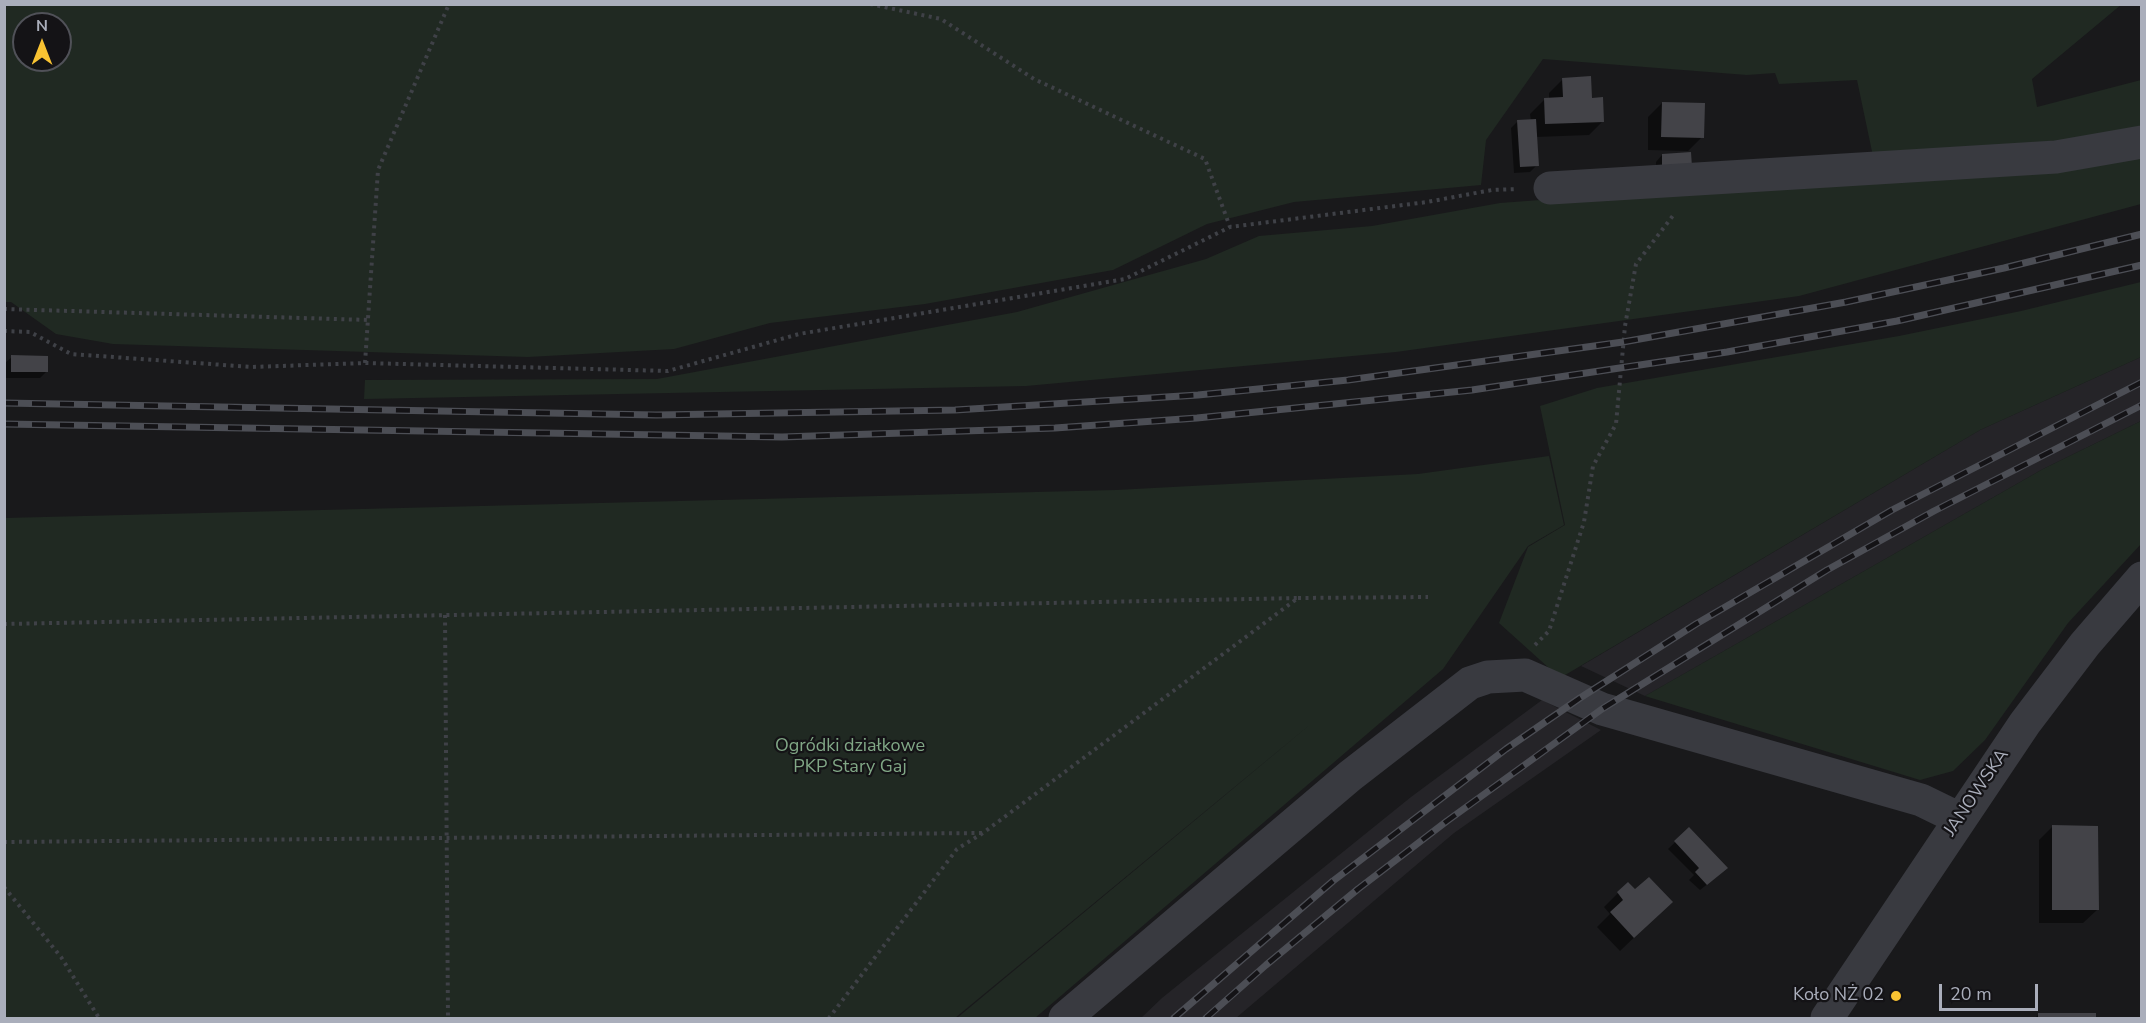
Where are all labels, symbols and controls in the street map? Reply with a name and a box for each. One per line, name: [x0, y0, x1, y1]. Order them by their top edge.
north arrow: [12, 12, 72, 72]
text: N: [36, 15, 48, 37]
park label: Ogródki działkowe PKP Stary Gaj: [775, 736, 925, 778]
street label: JANOWSKA: [1940, 745, 2014, 841]
scale bar: [1942, 972, 2041, 1010]
text: 20 m: [1950, 982, 1992, 1006]
place label: Koło NŻ 02: [1793, 985, 1884, 1007]
marker: Koło NŻ 02: [1889, 989, 1903, 1003]

